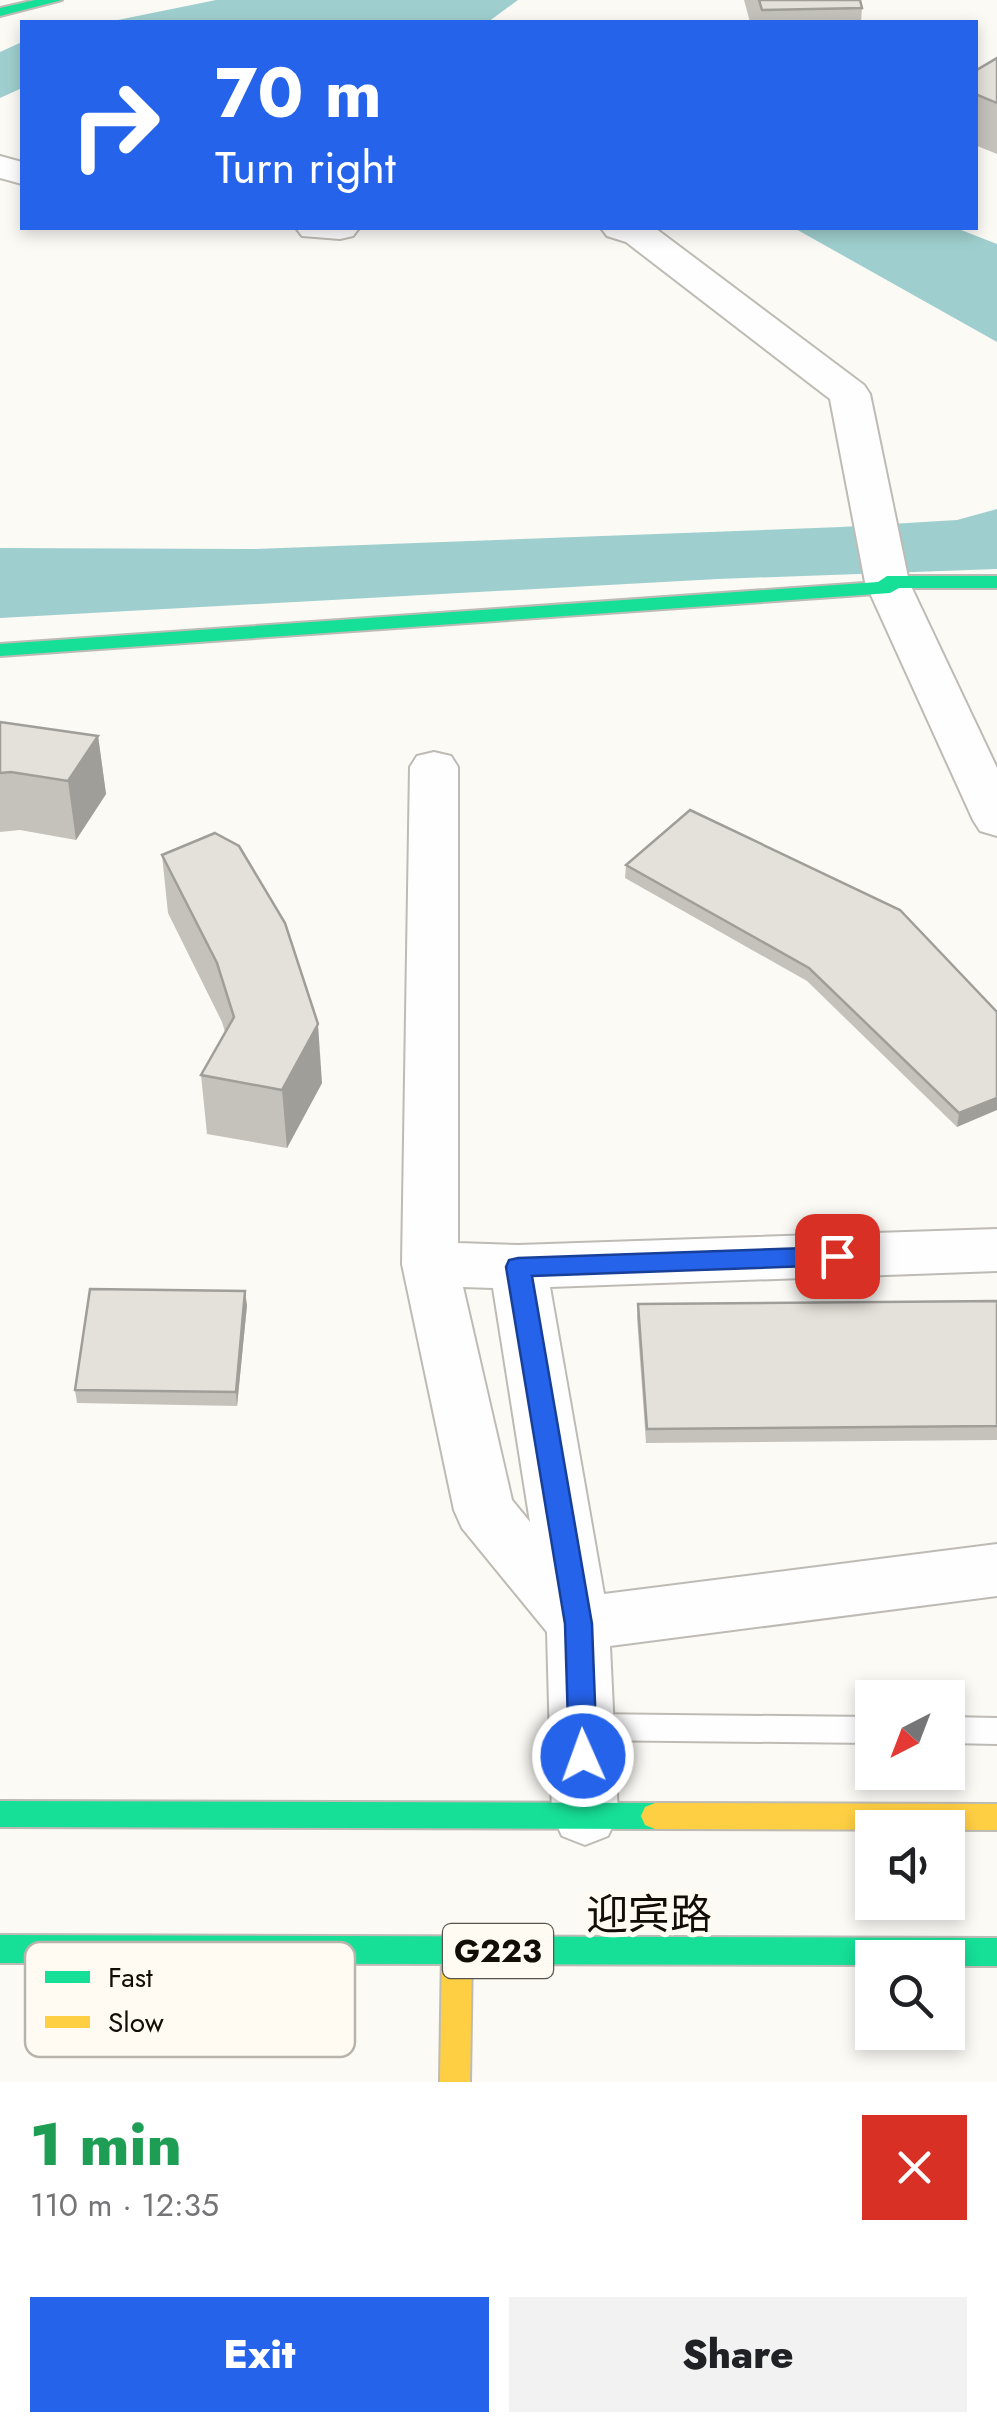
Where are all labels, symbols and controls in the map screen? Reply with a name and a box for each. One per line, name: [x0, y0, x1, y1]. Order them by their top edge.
text: 70 m: [215, 42, 382, 143]
icon: right: [50, 60, 180, 190]
text: Turn right: [215, 135, 396, 200]
pin: [795, 1214, 880, 1299]
icon: arrive: [810, 1229, 865, 1284]
north arrow: [855, 1680, 965, 1790]
map controls: [855, 1680, 965, 2050]
position arrow: [531, 1704, 635, 1808]
button: sound: [855, 1810, 965, 1920]
street label: 迎宾路: [586, 1884, 712, 1945]
road number: G223: [443, 1924, 553, 1978]
button: search: [855, 1940, 965, 2050]
legend: [25, 1942, 355, 2057]
text: Fast: [108, 1957, 153, 1998]
text: Slow: [108, 2002, 164, 2043]
text: 1 min: [30, 2101, 182, 2188]
button: close: [862, 2115, 967, 2220]
text: 110 m · 12:35: [30, 2182, 219, 2228]
button: Exit: [30, 2297, 489, 2412]
button: Share: [509, 2297, 967, 2412]

